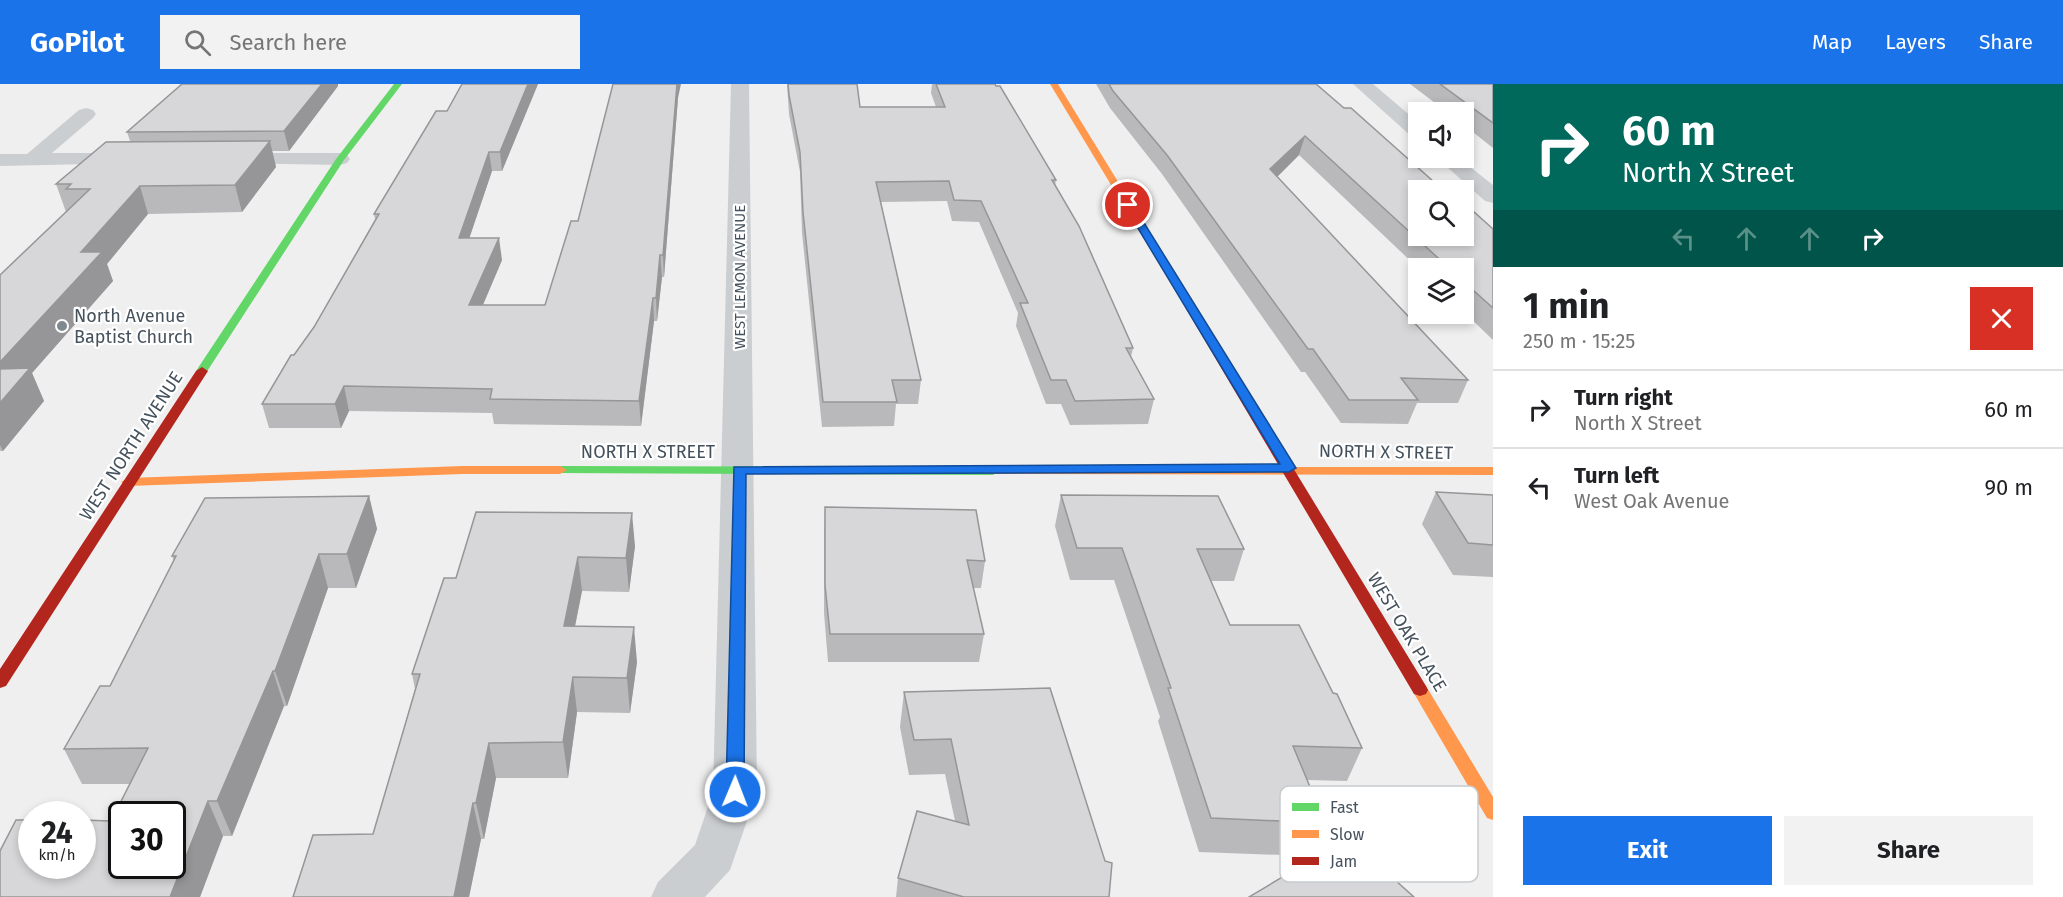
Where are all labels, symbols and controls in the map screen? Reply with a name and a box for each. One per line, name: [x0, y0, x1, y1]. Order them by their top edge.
search box: [160, 15, 580, 69]
text: GoPilot: [30, 26, 124, 59]
icon: search: [181, 26, 214, 59]
text: Search here: [229, 29, 347, 56]
text: Map: [1812, 29, 1852, 55]
text: Layers: [1885, 29, 1946, 55]
text: Share: [1979, 29, 2033, 55]
map controls: [1408, 102, 1474, 324]
button: sound: [1408, 102, 1474, 168]
text: 60 m: [1622, 106, 1716, 156]
icon: right: [1523, 108, 1601, 186]
text: North X Street: [1622, 157, 1794, 189]
pin: [1102, 179, 1153, 230]
button: search: [1408, 180, 1474, 246]
icon: arrive: [1111, 188, 1144, 221]
street label: WEST LEMON AVENUE: [731, 205, 749, 349]
icon: left: [1667, 222, 1700, 255]
icon: ahead: [1730, 222, 1763, 255]
icon: ahead: [1793, 222, 1826, 255]
icon: right: [1856, 222, 1889, 255]
button: layers: [1408, 258, 1474, 324]
text: 1 min: [1523, 284, 1610, 328]
button: close: [1970, 287, 2033, 350]
place label: North Avenue Baptist Church: [74, 305, 193, 348]
marker: North Avenue Baptist Church: [55, 319, 69, 333]
text: 250 m · 15:25: [1523, 329, 1635, 353]
street label: WEST NORTH AVENUE: [75, 367, 187, 525]
text: Turn right: [1574, 384, 1673, 411]
icon: right: [1523, 393, 1556, 426]
text: 60 m: [1984, 396, 2033, 423]
text: North X Street: [1574, 411, 1702, 435]
street label: NORTH X STREET: [1319, 440, 1454, 464]
street label: NORTH X STREET: [581, 441, 716, 463]
text: Turn left: [1574, 462, 1659, 489]
icon: left: [1523, 471, 1556, 504]
text: 90 m: [1984, 474, 2033, 501]
text: West Oak Avenue: [1574, 489, 1730, 513]
street label: WEST OAK PLACE: [1363, 568, 1451, 696]
position arrow: [703, 760, 767, 824]
legend: [1280, 786, 1478, 882]
text: Fast: [1330, 798, 1359, 817]
speed limit sign: 30: [108, 801, 186, 879]
text: 24: [41, 815, 73, 851]
button: Exit: [1523, 816, 1772, 885]
button: Share: [1784, 816, 2033, 885]
text: Slow: [1330, 825, 1365, 844]
text: km/h: [38, 846, 76, 864]
text: Jam: [1330, 852, 1357, 871]

